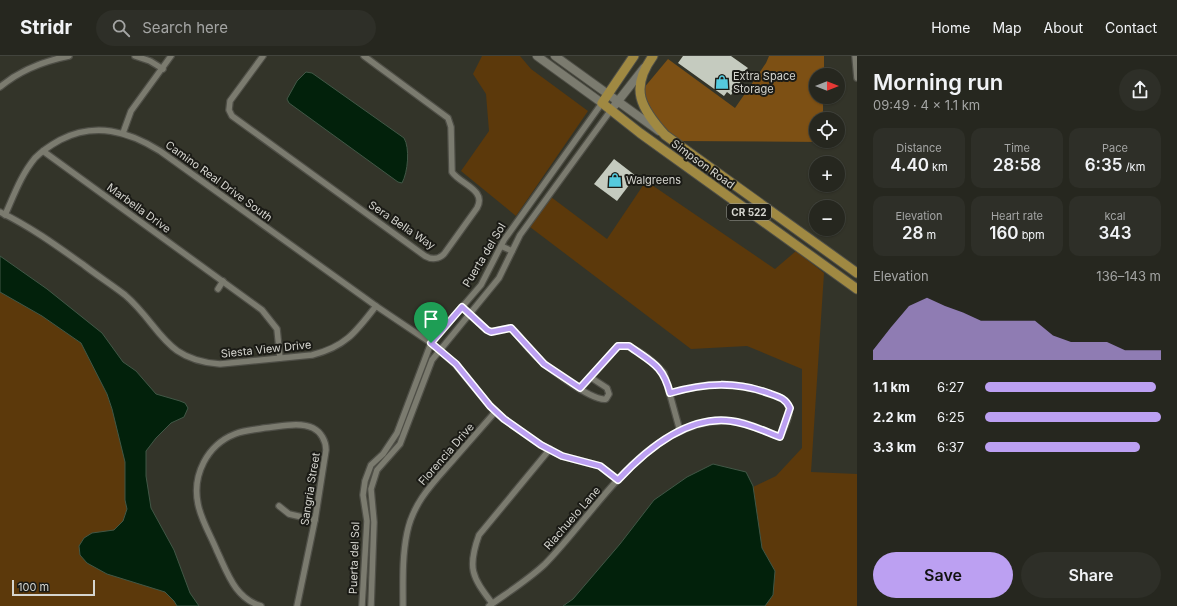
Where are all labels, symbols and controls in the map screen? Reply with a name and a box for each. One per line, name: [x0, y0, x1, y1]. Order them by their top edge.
search box: [96, 10, 376, 46]
text: Stridr: [20, 16, 72, 39]
icon: search: [110, 17, 132, 39]
text: Search here: [142, 18, 228, 37]
text: Home: [931, 19, 970, 36]
text: Map: [992, 19, 1022, 36]
text: About: [1044, 19, 1083, 36]
text: Contact: [1105, 19, 1157, 36]
north arrow: [809, 68, 845, 104]
map controls: [809, 68, 845, 236]
place label: Extra Space Storage: [733, 69, 796, 96]
text: Morning run: [873, 69, 1003, 95]
button: share: [1119, 69, 1161, 111]
shop icon: Extra Space Storage: [714, 74, 730, 90]
text: 09:49 · 4 × 1.1 km: [873, 97, 980, 113]
button: locate: [809, 112, 845, 148]
street label: Simpson Road: [669, 136, 737, 192]
street label: Camino Real Drive South: [163, 138, 275, 224]
text: Distance: [896, 141, 942, 155]
text: Time: [1004, 141, 1030, 155]
text: Pace: [1102, 141, 1128, 155]
text: 4.40: [890, 155, 929, 175]
text: 28:58: [993, 155, 1041, 175]
text: 6:35: [1085, 155, 1123, 175]
button: +: [809, 156, 845, 192]
text: km: [929, 160, 948, 174]
text: /km: [1123, 160, 1145, 174]
shop icon: Walgreens: [607, 172, 623, 188]
place label: Walgreens: [626, 173, 681, 187]
street label: Marbella Drive: [104, 180, 174, 236]
street label: Sera Bella Way: [366, 198, 438, 252]
button: −: [809, 200, 845, 236]
road number: CR 522: [727, 204, 771, 220]
text: Elevation: [895, 209, 943, 223]
text: Heart rate: [991, 209, 1043, 223]
text: kcal: [1104, 209, 1126, 223]
street label: Puerta del Sol: [459, 220, 509, 290]
text: 28: [902, 223, 923, 243]
text: 160: [989, 223, 1019, 243]
text: 343: [1099, 223, 1131, 243]
text: m: [923, 228, 936, 242]
text: bpm: [1019, 228, 1045, 242]
text: Elevation: [873, 268, 929, 284]
text: 136–143 m: [1096, 268, 1161, 284]
pin: [414, 302, 448, 343]
icon: arrive: [420, 308, 442, 330]
street label: Siesta View Drive: [220, 337, 312, 361]
text: 1.1 km: [873, 379, 910, 395]
text: 6:27: [937, 379, 964, 395]
text: 2.2 km: [873, 409, 916, 425]
text: 6:25: [937, 409, 965, 425]
street label: Florencia Drive: [415, 420, 477, 488]
text: 3.3 km: [873, 439, 916, 455]
text: 6:37: [937, 439, 964, 455]
street label: Sangria Street: [297, 451, 323, 527]
street label: Riachuelo Lane: [541, 483, 603, 553]
street label: Puerta del Sol: [346, 522, 362, 594]
button: Save: [873, 552, 1013, 598]
button: Share: [1021, 552, 1161, 598]
scale bar: [12, 578, 95, 597]
text: 100 m: [18, 580, 49, 594]

